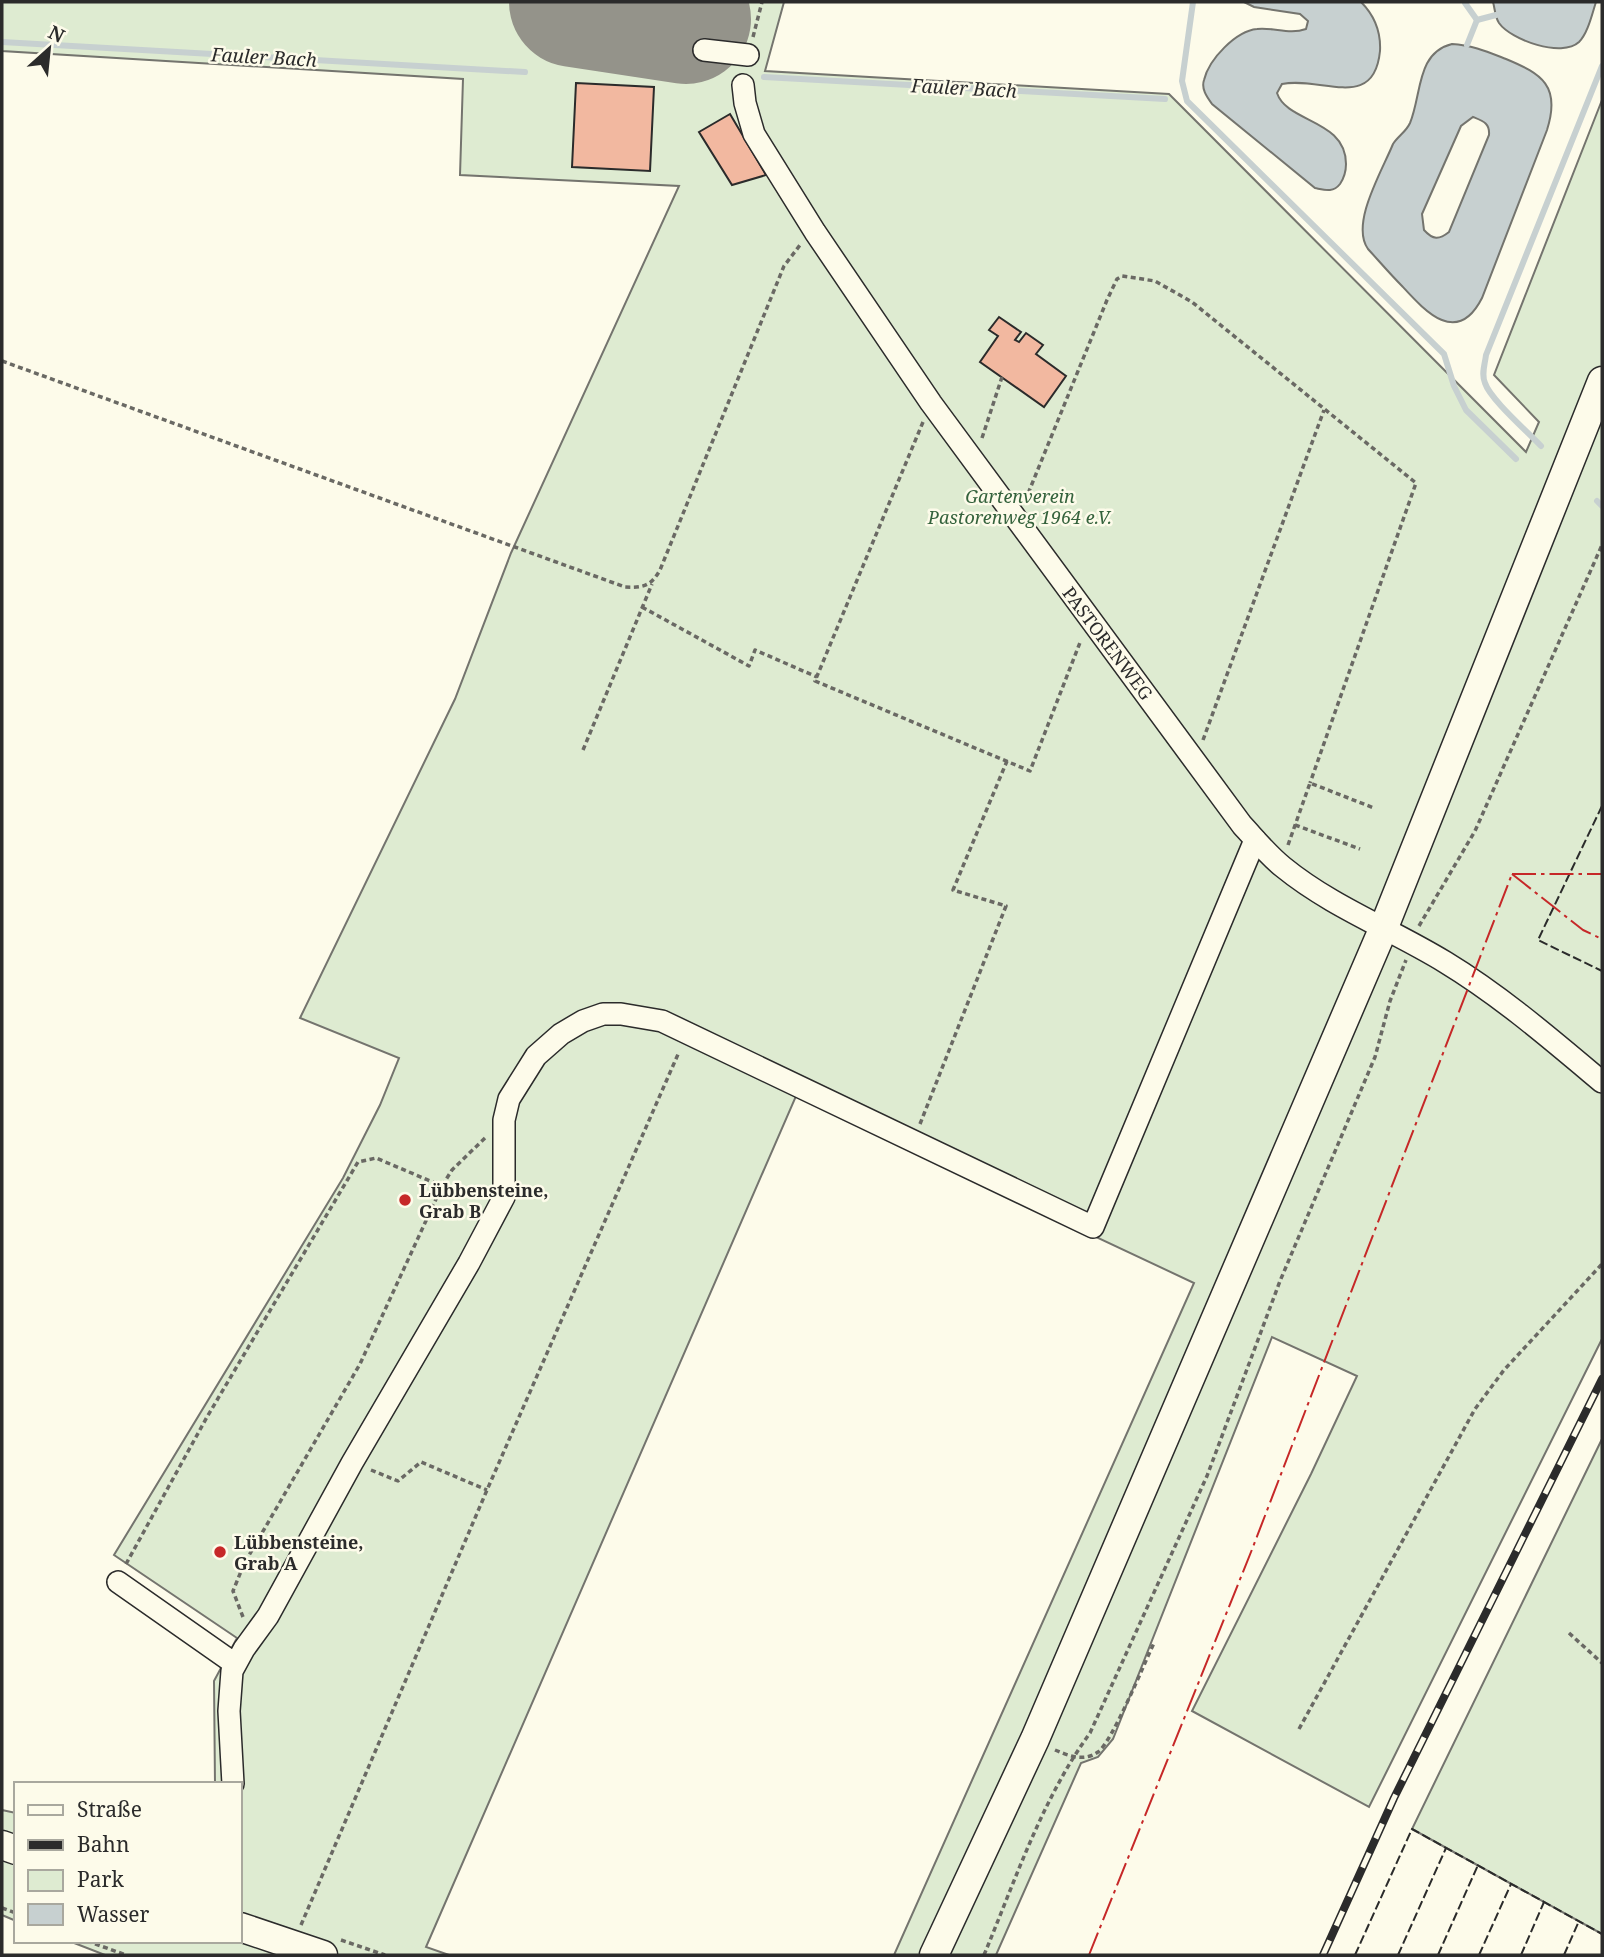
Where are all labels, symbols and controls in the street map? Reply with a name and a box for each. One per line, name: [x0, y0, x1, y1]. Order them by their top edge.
north arrow: [14, 14, 84, 84]
text: N: [44, 19, 69, 49]
water label: Fauler Bach: [209, 41, 318, 73]
water label: Fauler Bach: [909, 72, 1018, 104]
park label: Gartenverein Pastorenweg 1964 e.V.: [927, 484, 1112, 529]
street label: PASTORENWEG: [1058, 582, 1159, 705]
place label: Lübbensteine, Grab B: [419, 1178, 549, 1223]
marker: Lübbensteine, Grab B: [397, 1192, 413, 1208]
place label: Lübbensteine, Grab A: [234, 1530, 364, 1575]
marker: Lübbensteine, Grab A: [212, 1544, 228, 1560]
legend: [14, 1782, 242, 1943]
text: Straße: [77, 1795, 142, 1823]
text: Bahn: [77, 1830, 129, 1858]
text: Park: [77, 1865, 124, 1893]
text: Wasser: [77, 1900, 150, 1928]

